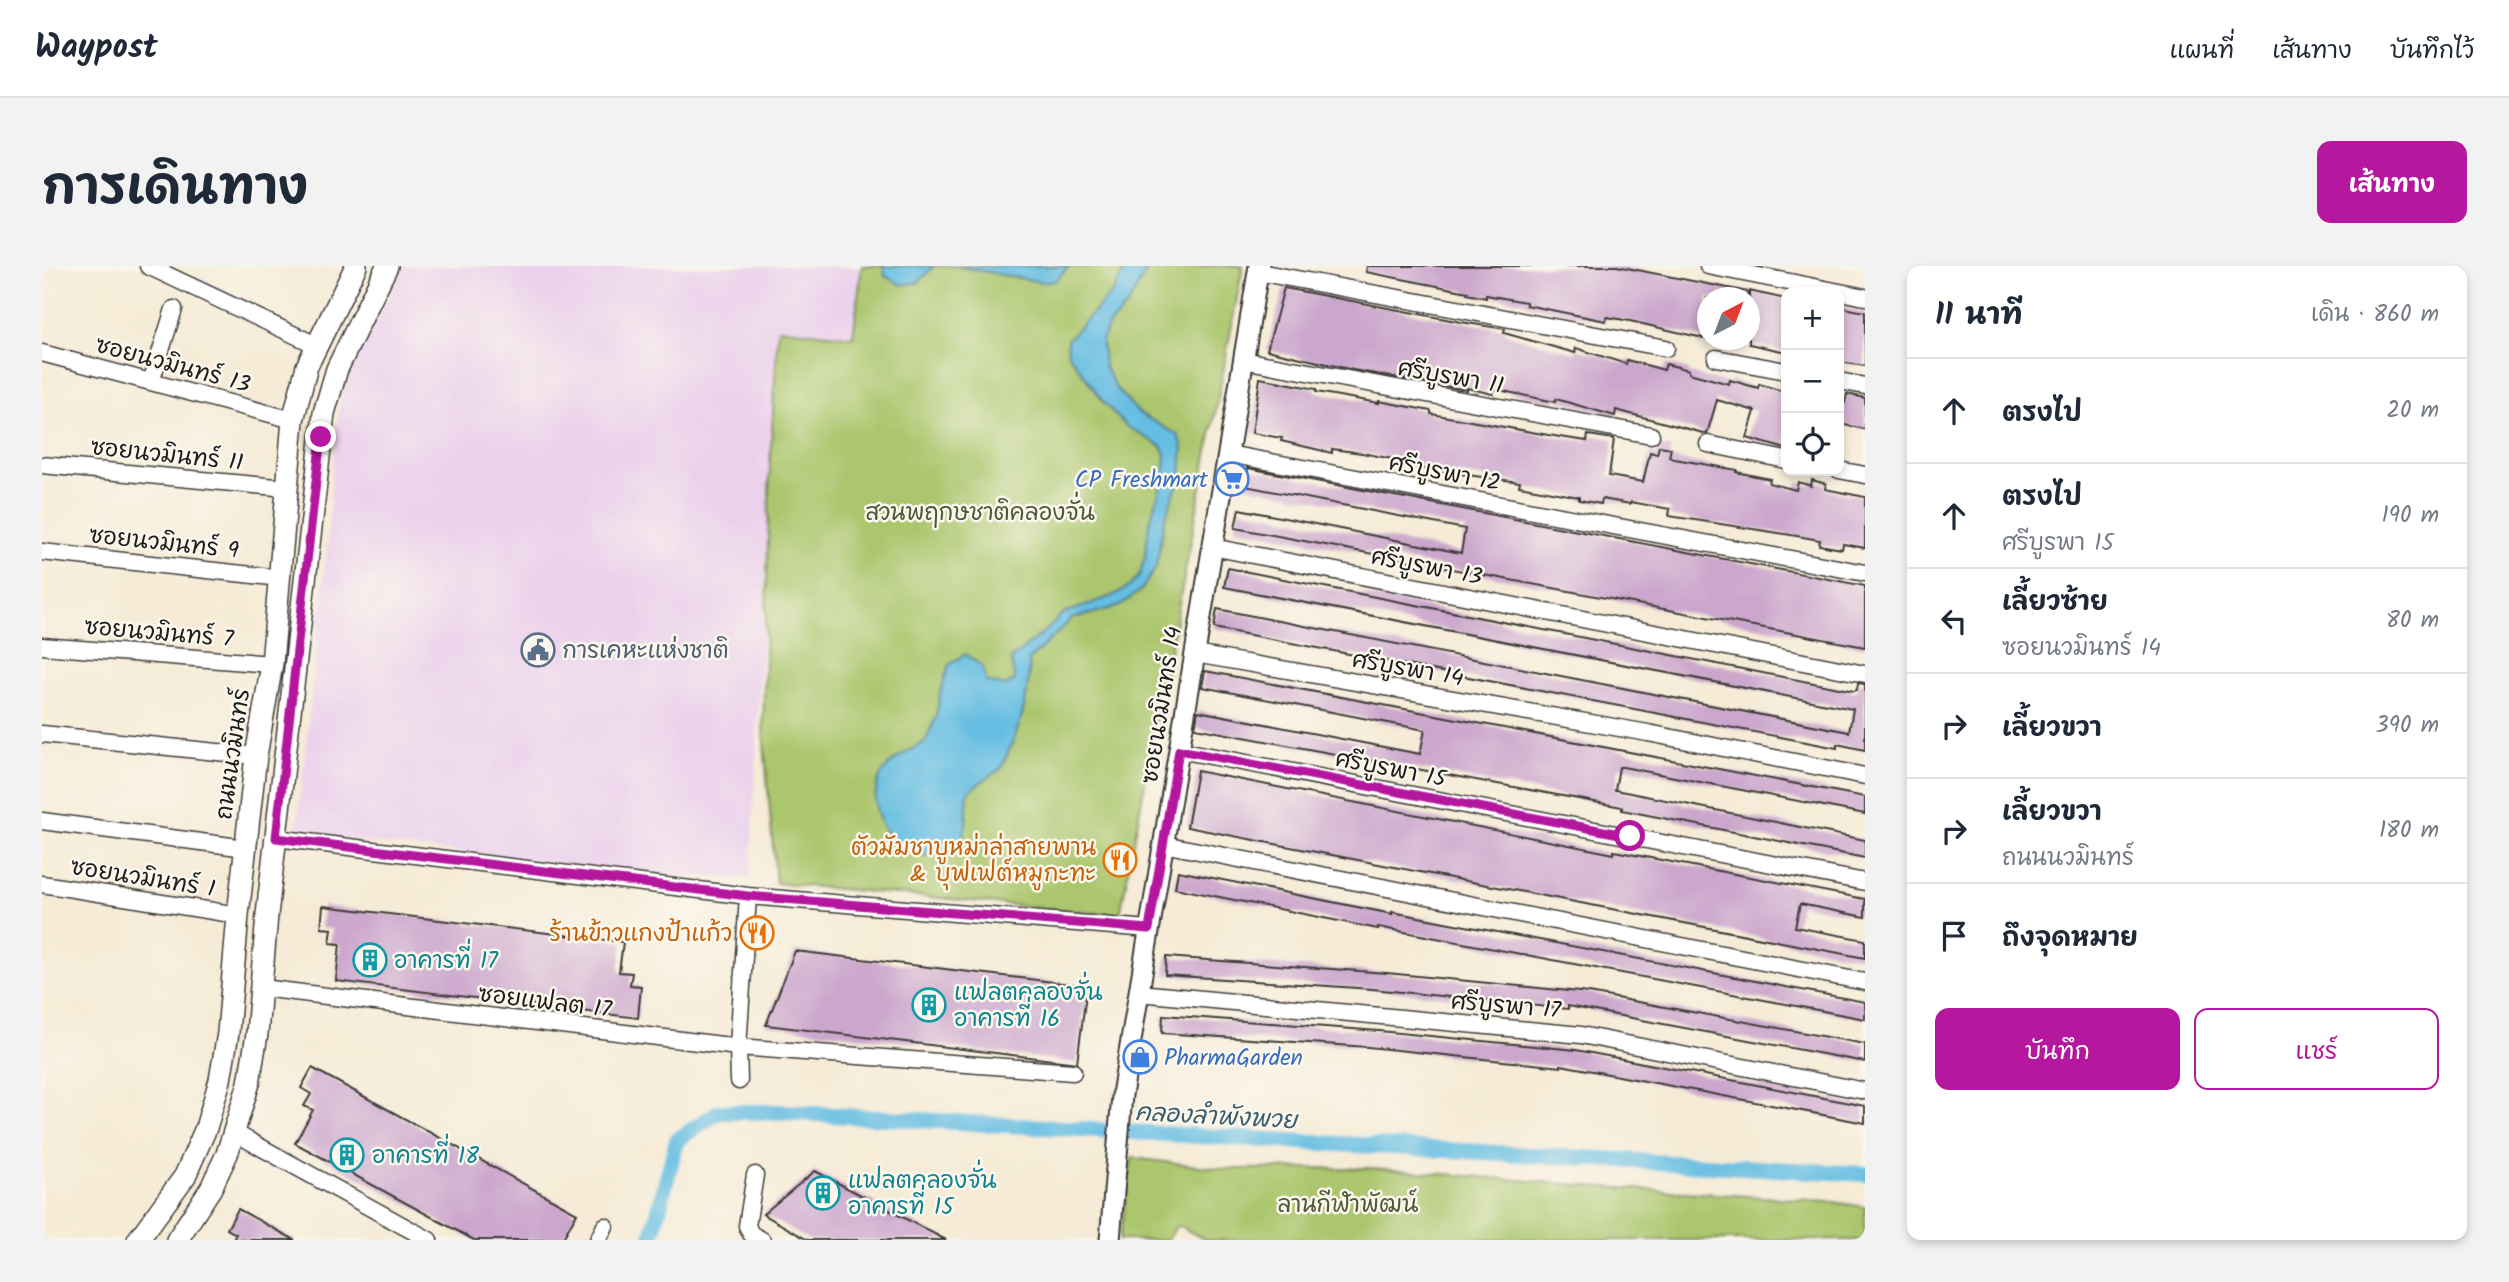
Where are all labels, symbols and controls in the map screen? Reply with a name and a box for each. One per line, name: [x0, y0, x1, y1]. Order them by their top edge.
text: Waypost: [35, 22, 158, 75]
text: แผนที่: [2169, 32, 2234, 71]
text: เส้นทาง: [2272, 32, 2352, 71]
text: บันทึกไว้: [2390, 32, 2474, 71]
button: เส้นทาง: [2317, 141, 2467, 223]
text: การเดินทาง: [42, 151, 308, 229]
north arrow: [1697, 287, 1760, 350]
map controls: [1781, 287, 1844, 476]
button: +: [1781, 287, 1844, 350]
text: 11 นาที: [1935, 292, 2022, 340]
text: เดิน · 860 m: [2311, 297, 2439, 333]
street label: ซอยนวมินทร์ 13: [91, 328, 254, 404]
button: −: [1781, 350, 1844, 413]
street label: ศรีบูรพา 11: [1395, 351, 1506, 405]
icon: ahead: [1935, 392, 1973, 430]
text: ตรงไป: [2002, 393, 2082, 435]
text: 20 m: [2387, 393, 2439, 429]
button: locate: [1781, 413, 1844, 476]
route end: [305, 421, 336, 452]
street label: ซอยนวมินทร์ 11: [89, 430, 245, 482]
street label: ศรีบูรพา 12: [1386, 446, 1503, 502]
supermarket icon: CP Freshmart: [1213, 460, 1251, 498]
place label: CP Freshmart: [1075, 463, 1209, 499]
text: ตรงไป: [2002, 477, 2082, 519]
park label: สวนพฤกษชาติคลองจั่น: [865, 491, 1095, 532]
icon: ahead: [1935, 497, 1973, 535]
text: 190 m: [2382, 498, 2439, 534]
street label: ซอยนวมินทร์ 9: [87, 518, 240, 570]
text: ศรีบูรพา 15: [2002, 526, 2114, 562]
street label: ศรีบูรพา 13: [1368, 540, 1485, 596]
text: เลี้ยวซ้าย: [2002, 582, 2108, 624]
icon: left: [1935, 602, 1973, 640]
text: 80 m: [2386, 603, 2439, 639]
street label: ซอยนวมินทร์ 7: [83, 610, 236, 659]
street label: ซอยนวมินทร์ 14: [1133, 624, 1193, 787]
public building icon: การเคหะแห่งชาติ: [519, 631, 557, 669]
text: ซอยนวมินทร์ 14: [2002, 631, 2161, 667]
place label: การเคหะแห่งชาติ: [562, 634, 729, 670]
street label: ศรีบูรพา 14: [1349, 643, 1466, 697]
street label: ถนนนวมินทร์: [207, 686, 261, 822]
icon: right: [1935, 707, 1973, 745]
text: เลี้ยวขวา: [2002, 708, 2102, 750]
text: 390 m: [2376, 708, 2439, 744]
street label: ศรีบูรพา 15: [1332, 742, 1451, 799]
text: เลี้ยวขวา: [2002, 792, 2102, 834]
icon: right: [1935, 812, 1973, 850]
text: 180 m: [2379, 813, 2439, 849]
route start: [1614, 820, 1645, 851]
place label: ตัวมัมชาบูหม่าล่าสายพาน & บุฟเฟต์หมูกะทะ: [851, 831, 1096, 893]
restaurant icon: ตัวมัมชาบูหม่าล่าสายพาน & บุฟเฟต์หมูกะทะ: [1101, 841, 1139, 879]
text: ถนนนวมินทร์: [2002, 841, 2134, 877]
street label: ซอยนวมินทร์ 1: [68, 850, 218, 908]
restaurant icon: ร้านข้าวแกงป้าแก้ว: [738, 914, 776, 952]
place label: ร้านข้าวแกงป้าแก้ว: [549, 917, 732, 953]
icon: arrive: [1935, 917, 1973, 955]
text: ถึงจุดหมาย: [2002, 918, 2138, 960]
place label: อาคารที่ 17: [394, 938, 499, 980]
building icon: อาคารที่ 17: [351, 941, 389, 979]
place label: แฟลตคลองจั่น อาคารที่ 16: [954, 971, 1103, 1038]
street label: ซอยแฟลต 17: [476, 977, 615, 1029]
street label: ศรีบูรพา 17: [1449, 984, 1564, 1030]
building icon: แฟลตคลองจั่น อาคารที่ 16: [910, 986, 948, 1024]
button: บันทึก: [1935, 1008, 2180, 1090]
button: แชร์: [2194, 1008, 2439, 1090]
shop icon: PharmaGarden: [1121, 1038, 1159, 1076]
place label: PharmaGarden: [1164, 1041, 1303, 1077]
water label: คลองลำพังพวย: [1134, 1094, 1300, 1141]
place label: อาคารที่ 18: [372, 1133, 479, 1175]
building icon: อาคารที่ 18: [328, 1136, 366, 1174]
place label: แฟลตคลองจั่น อาคารที่ 15: [848, 1159, 997, 1226]
building icon: แฟลตคลองจั่น อาคารที่ 15: [804, 1174, 842, 1212]
park label: ลานกีฬาพัฒน์: [1278, 1188, 1419, 1224]

